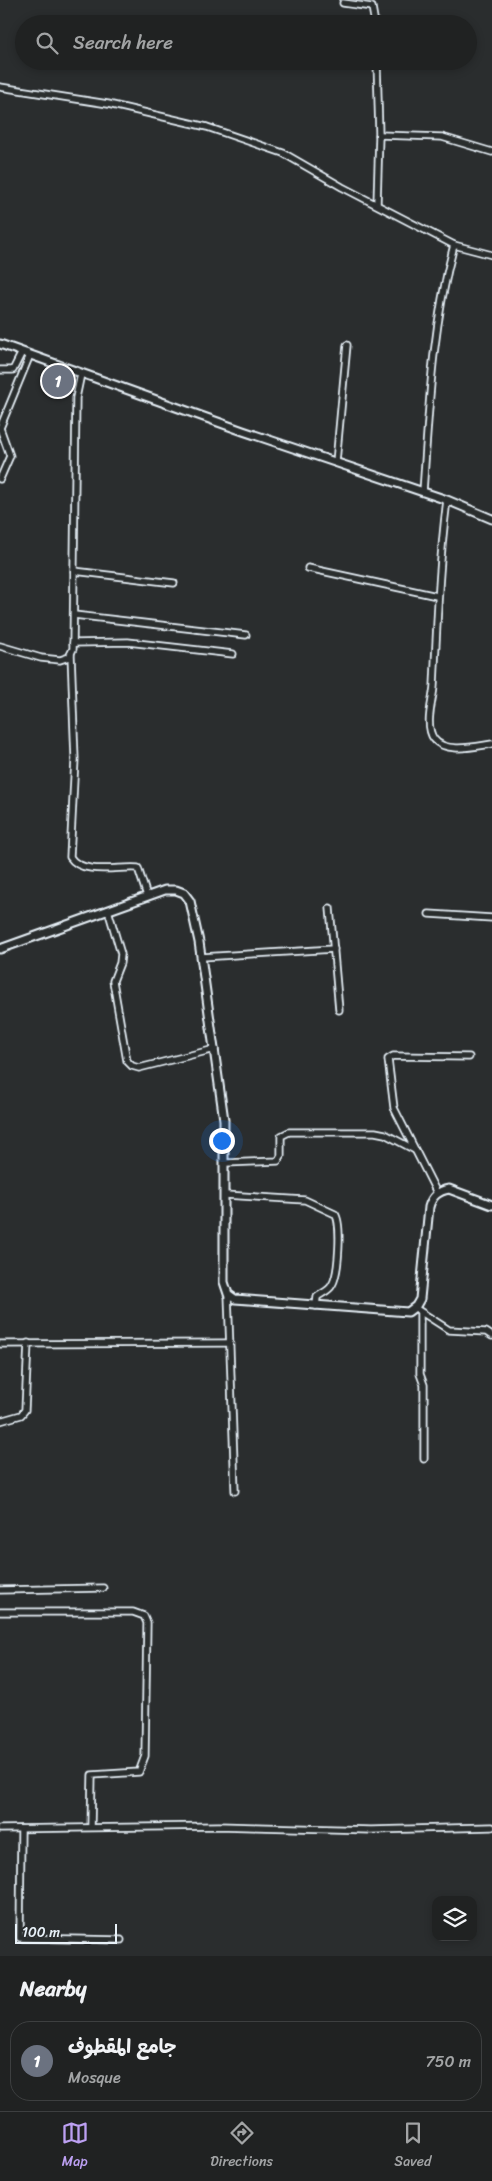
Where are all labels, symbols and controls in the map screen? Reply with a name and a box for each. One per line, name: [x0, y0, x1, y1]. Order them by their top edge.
search box: [15, 15, 477, 70]
text: Search here: [73, 26, 173, 59]
icon: search: [33, 29, 61, 57]
pin: 1: [42, 362, 74, 400]
your location: [209, 1128, 235, 1154]
map controls: [432, 1896, 477, 1941]
button: layers: [432, 1896, 477, 1941]
text: 100 m: [22, 1920, 60, 1945]
scale bar: [15, 1921, 118, 1944]
text: Nearby: [20, 1970, 86, 2008]
text: جامع المقطوف: [68, 2030, 177, 2063]
text: 1: [34, 2047, 40, 2076]
text: 750 m: [426, 2047, 471, 2076]
text: Mosque: [68, 2063, 121, 2092]
tab: Map: [61, 2119, 89, 2174]
tab: Directions: [210, 2119, 273, 2174]
tab: Saved: [394, 2119, 431, 2174]

